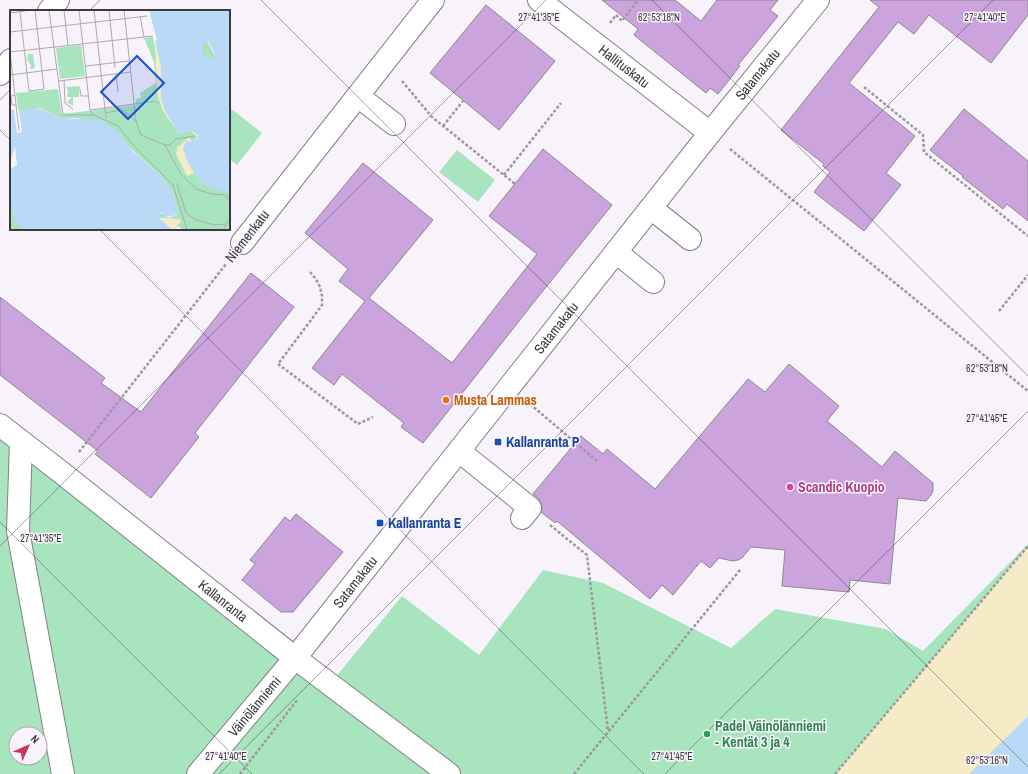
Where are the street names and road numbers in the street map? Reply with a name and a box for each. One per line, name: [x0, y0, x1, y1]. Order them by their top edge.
street label: Hallituskatu: [595, 41, 653, 92]
street label: Satamakatu: [731, 45, 784, 104]
street label: Niemenkatu: [221, 206, 273, 266]
street label: Satamakatu: [530, 298, 582, 358]
street label: Satamakatu: [329, 552, 381, 612]
street label: Kallanranta: [195, 576, 252, 626]
street label: Väinölänniemi: [224, 673, 285, 740]

